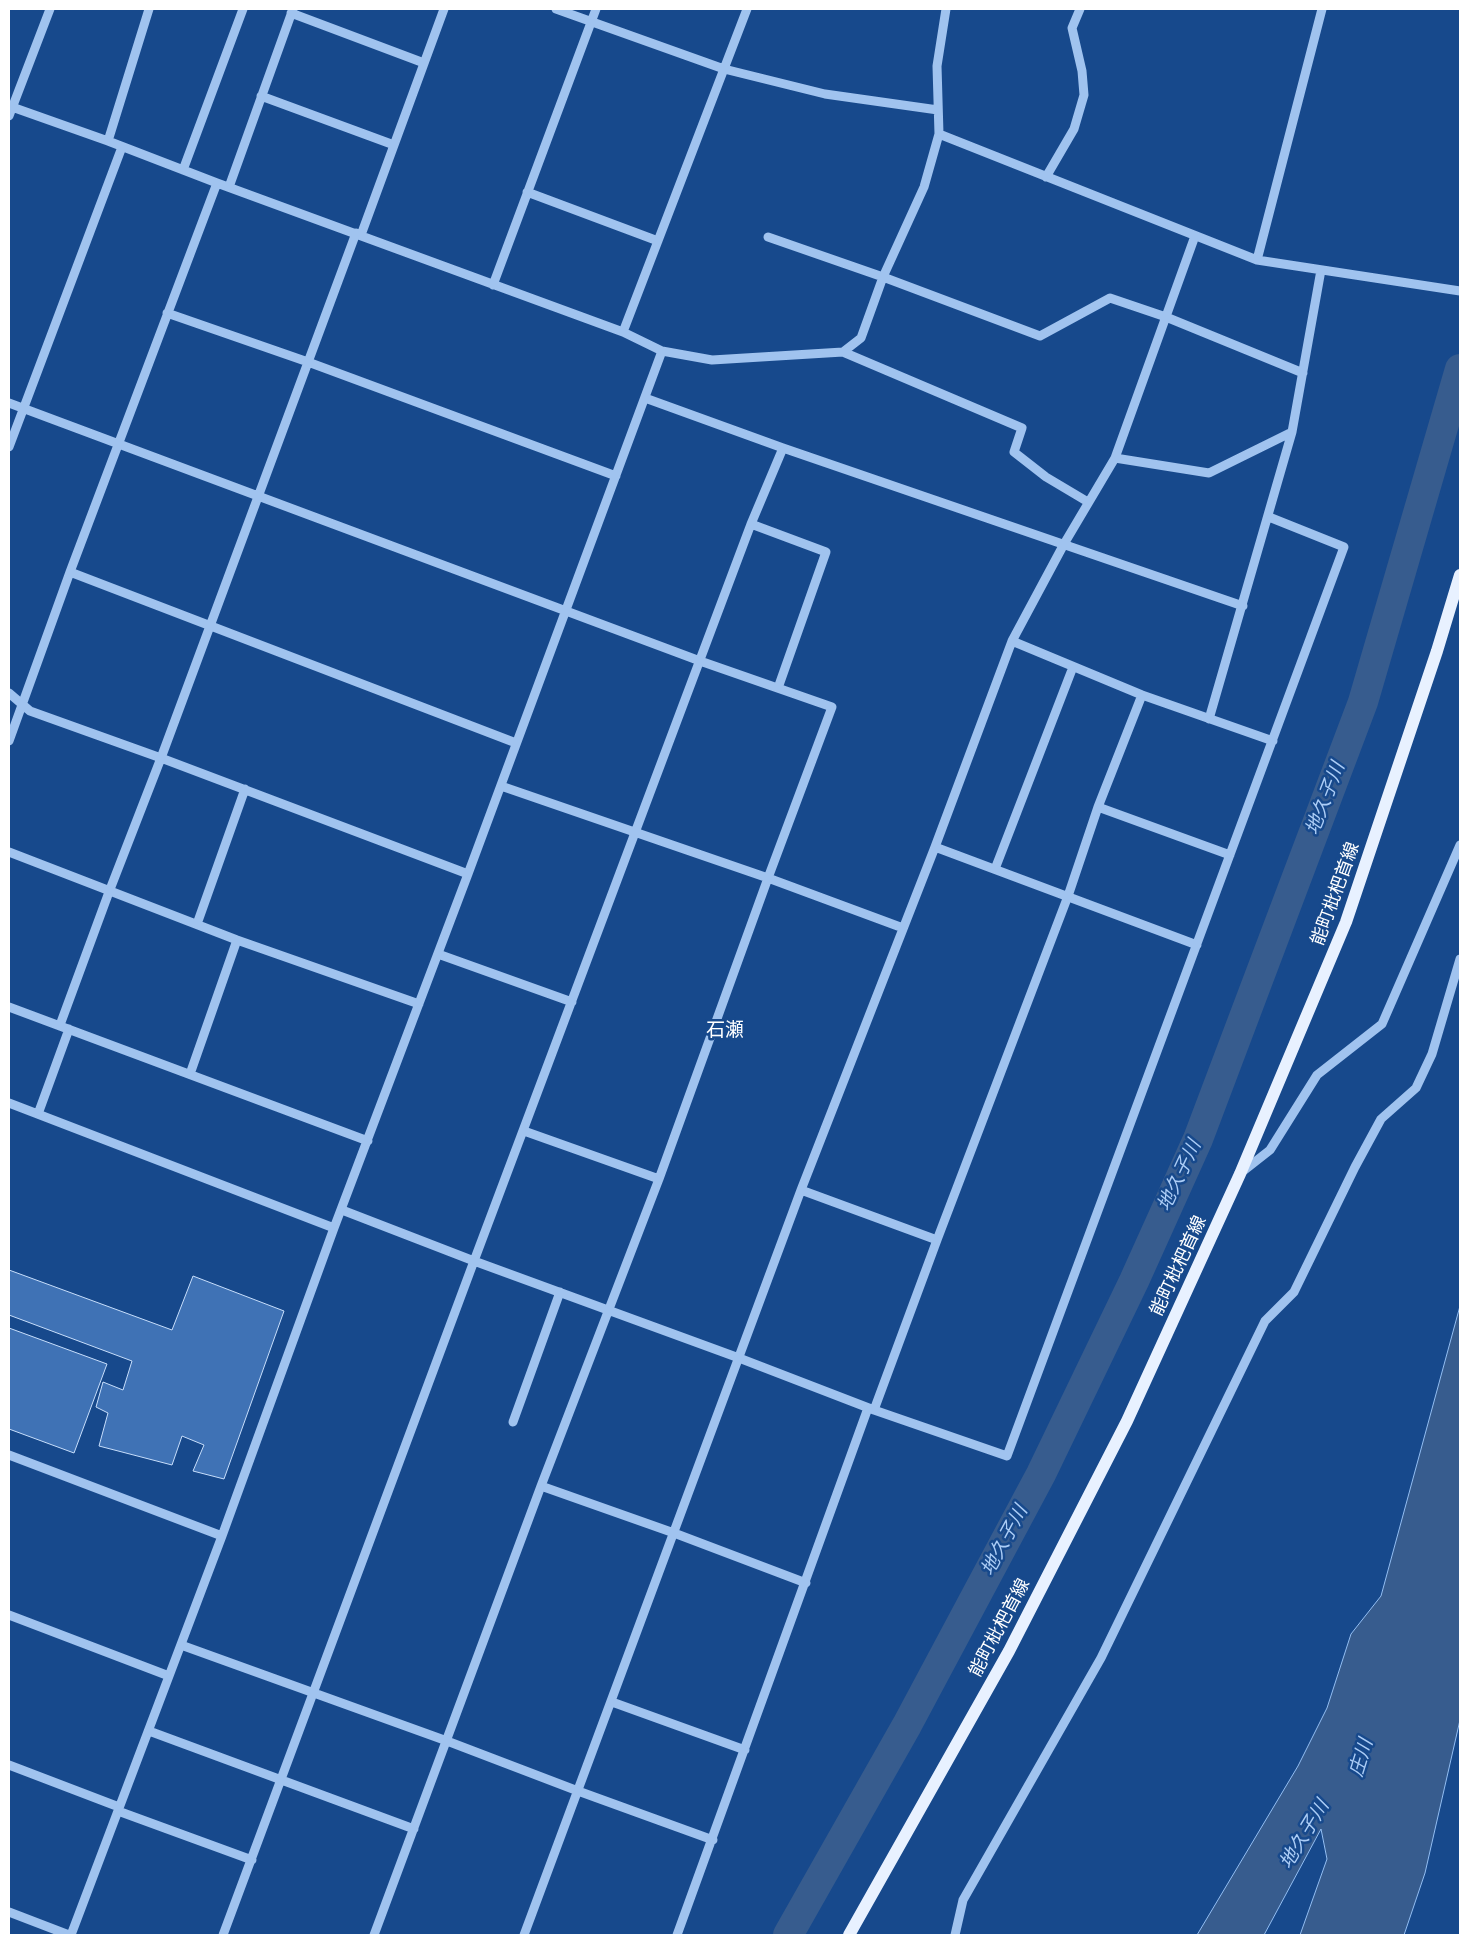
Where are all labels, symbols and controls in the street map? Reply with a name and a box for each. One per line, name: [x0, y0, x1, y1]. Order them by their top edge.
water label: 地久子川: [1302, 759, 1350, 839]
street label: 能町枇杷首線: [1307, 840, 1365, 948]
district label: 石瀬: [706, 1020, 744, 1042]
water label: 地久子川: [1154, 1137, 1206, 1215]
street label: 能町枇杷首線: [1146, 1212, 1212, 1320]
water label: 地久子川: [977, 1502, 1033, 1580]
street label: 能町枇杷首線: [965, 1575, 1035, 1681]
water label: 庄川: [1346, 1736, 1378, 1780]
water label: 地久子川: [1276, 1797, 1334, 1873]

